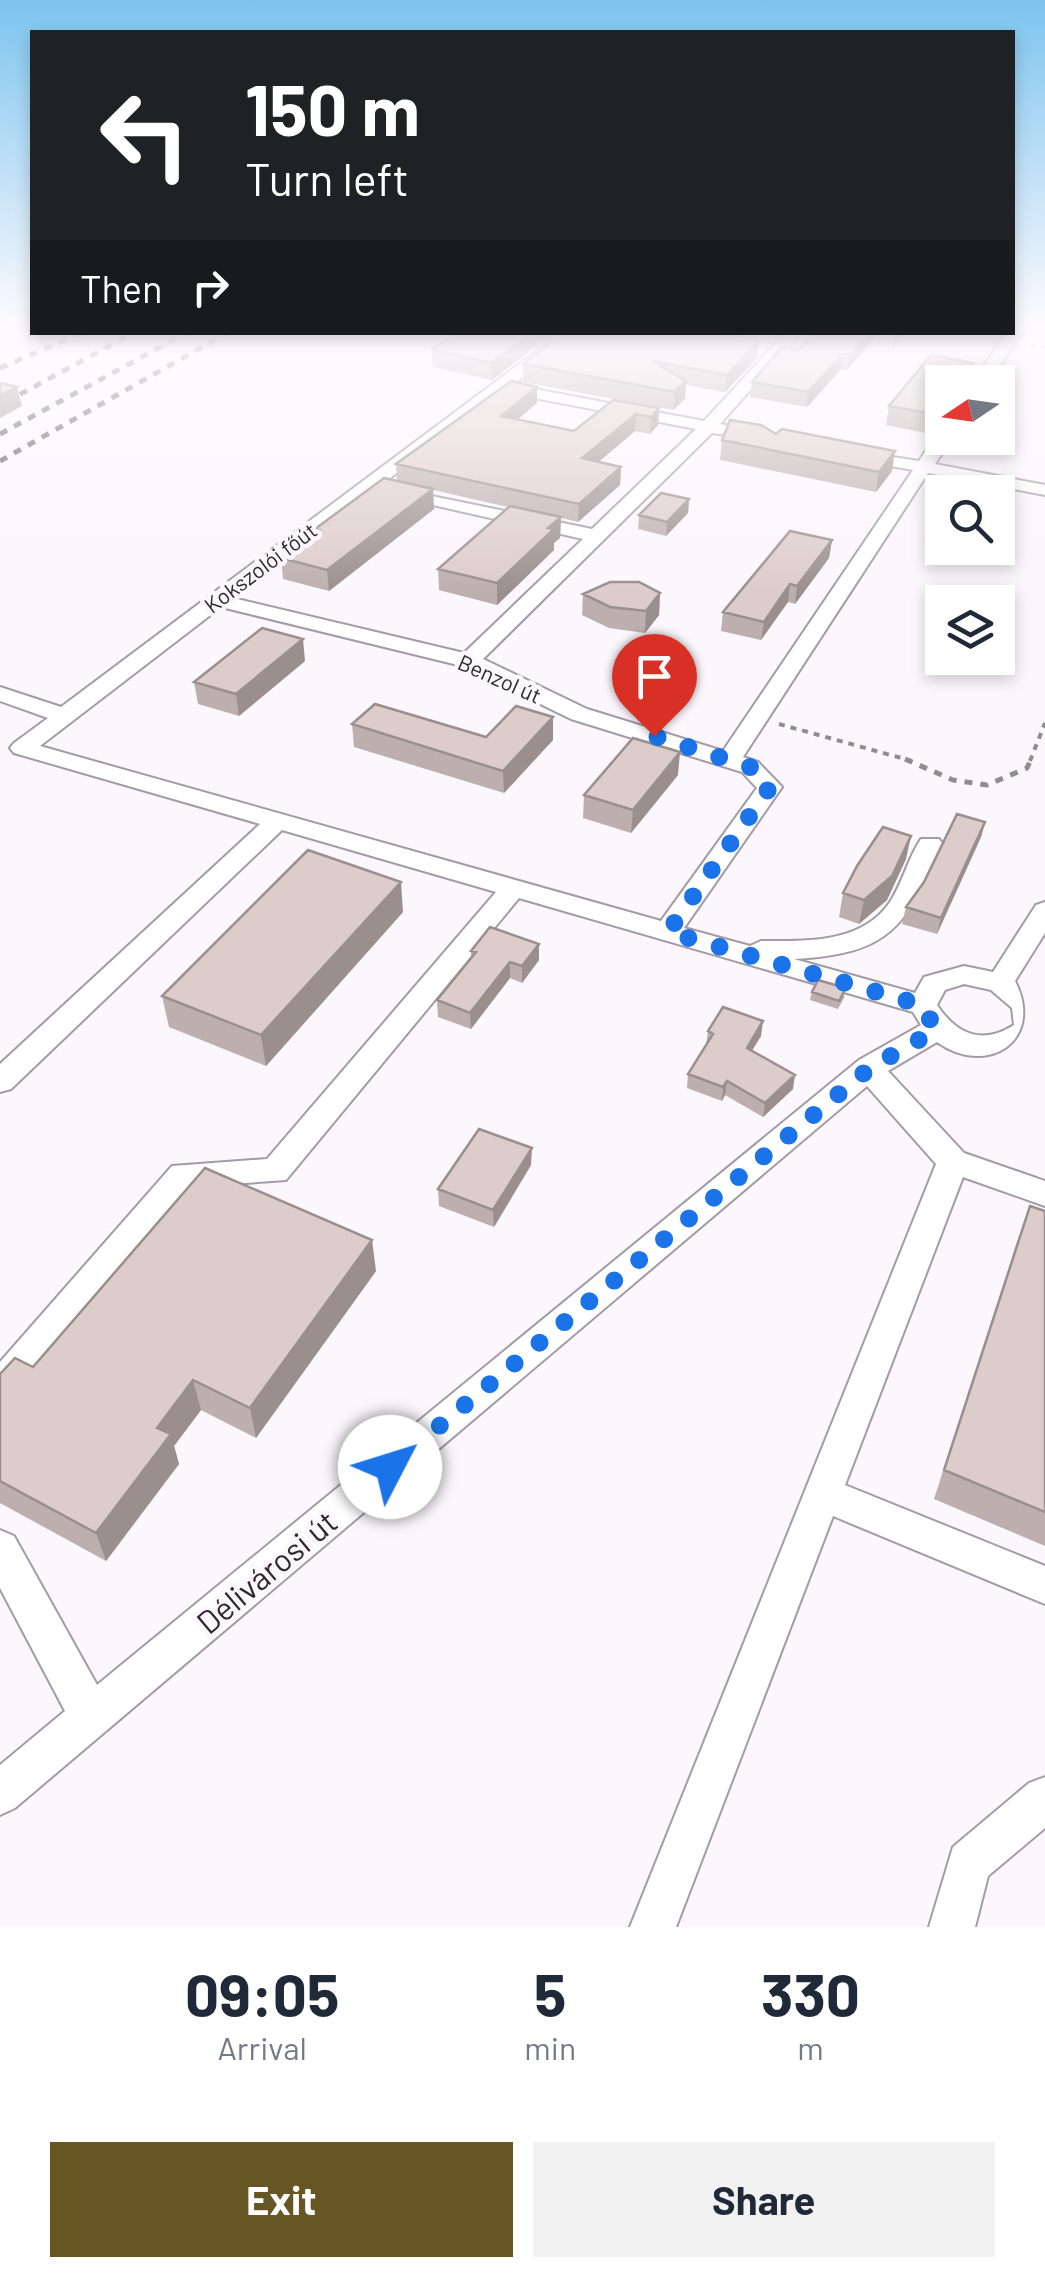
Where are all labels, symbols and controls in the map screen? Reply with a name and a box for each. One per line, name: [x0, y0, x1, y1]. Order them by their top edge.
text: 150 m: [245, 66, 420, 150]
icon: left: [80, 70, 210, 200]
text: Turn left: [245, 151, 409, 205]
icon: right: [183, 260, 238, 315]
text: Then: [80, 265, 163, 311]
north arrow: [925, 365, 1015, 455]
map controls: [925, 365, 1015, 675]
button: search: [925, 475, 1015, 565]
street label: Kokszolói főút: [199, 516, 321, 618]
button: layers: [925, 585, 1015, 675]
pin: [612, 634, 697, 737]
street label: Benzol út: [454, 648, 546, 708]
icon: arrive: [627, 649, 682, 704]
position arrow: [338, 1415, 442, 1519]
street label: Délivárosi út: [188, 1501, 344, 1641]
text: 09:05: [185, 1957, 339, 2029]
text: 5: [534, 1957, 566, 2029]
text: 330: [761, 1957, 860, 2029]
text: Arrival: [217, 2028, 307, 2066]
text: min: [524, 2028, 576, 2066]
text: m: [797, 2028, 824, 2066]
button: Exit: [50, 2142, 513, 2257]
button: Share: [533, 2142, 995, 2257]

